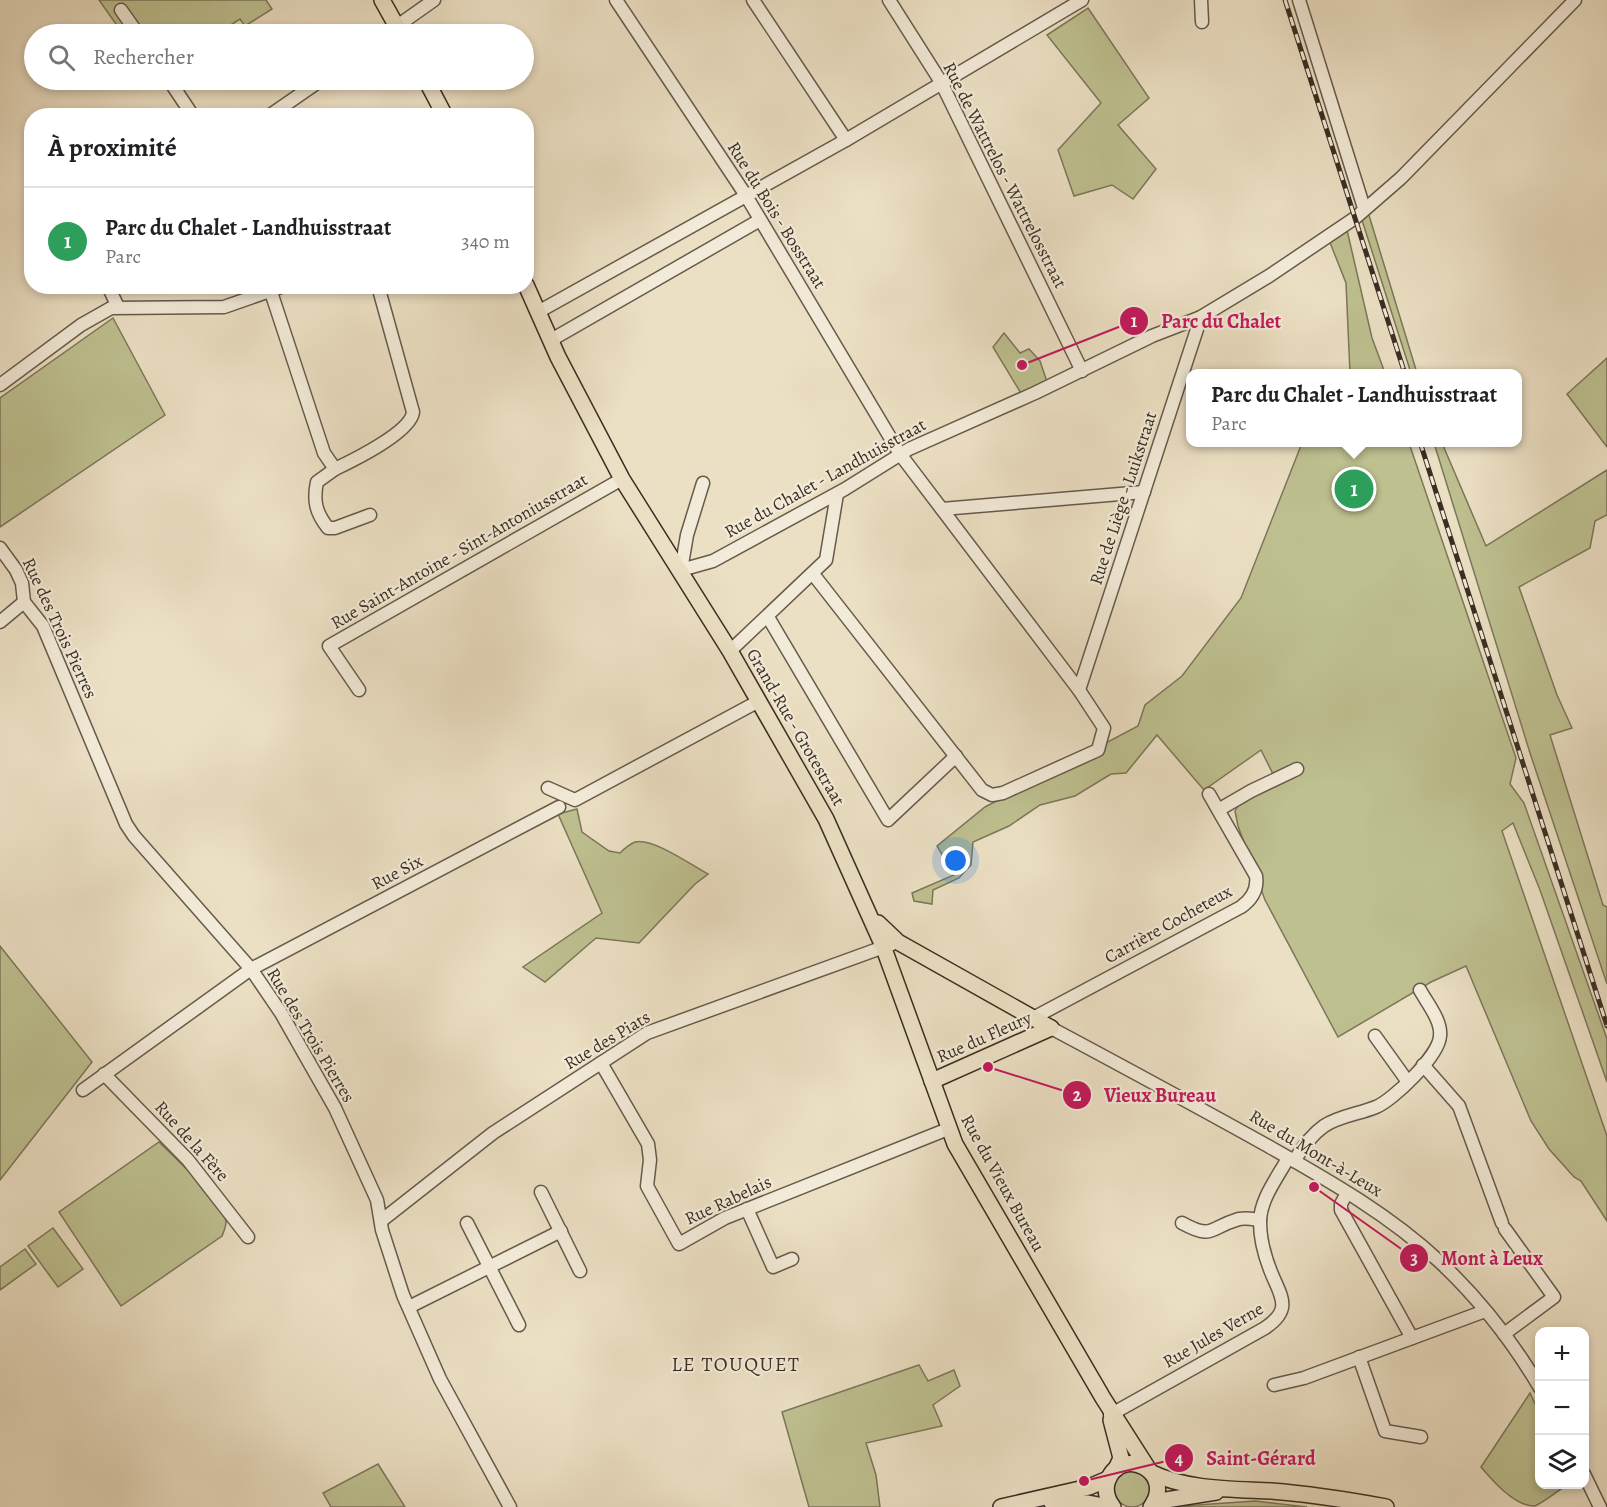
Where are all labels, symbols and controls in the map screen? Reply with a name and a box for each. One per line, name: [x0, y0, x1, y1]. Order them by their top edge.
search box: [24, 24, 534, 90]
icon: search: [45, 41, 78, 74]
text: Rechercher: [93, 42, 194, 72]
street label: Rue de Wattrelos - Wattrelosstraat: [937, 58, 1073, 292]
text: À proximité: [48, 130, 177, 165]
street label: Rue du Bois - Bosstraat: [722, 137, 832, 293]
text: Parc du Chalet - Landhuisstraat: [105, 213, 391, 243]
text: 1: [64, 228, 71, 255]
text: 340 m: [461, 228, 510, 255]
text: Parc: [105, 243, 141, 270]
callout: Parc du Chalet: [1119, 302, 1293, 340]
text: Parc du Chalet: [1161, 308, 1281, 335]
text: 1: [1131, 309, 1138, 333]
popup: [1186, 369, 1522, 447]
text: Parc du Chalet - Landhuisstraat: [1211, 380, 1497, 410]
street label: Rue de Liège - Luikstraat: [1084, 408, 1162, 588]
text: Parc: [1211, 410, 1247, 437]
street label: Rue du Chalet - Landhuisstraat: [720, 412, 930, 544]
pin: 1: [1334, 466, 1374, 512]
street label: Rue Saint-Antoine - Sint-Antoniusstraat: [326, 467, 592, 635]
street label: Rue des Trois Pierres: [17, 554, 103, 702]
street label: Grand-Rue - Grotestraat: [741, 644, 851, 810]
your location: [941, 846, 970, 875]
street label: Rue Six: [367, 848, 427, 895]
street label: Carrière Cocheteux: [1100, 879, 1236, 969]
street label: Rue des Trois Pierres: [261, 963, 361, 1107]
street label: Rue des Piats: [559, 1005, 655, 1075]
street label: Rue du Fleury: [933, 1005, 1036, 1069]
callout: Vieux Bureau: [1062, 1076, 1229, 1114]
text: Vieux Bureau: [1103, 1082, 1216, 1109]
text: 2: [1073, 1083, 1082, 1107]
street label: Rue de la Fère: [149, 1096, 235, 1186]
street label: Rue du Mont-à-Leux: [1245, 1104, 1387, 1203]
street label: Rue du Vieux Bureau: [955, 1110, 1051, 1256]
street label: Rue Rabelais: [681, 1169, 775, 1231]
callout: Mont à Leux: [1399, 1239, 1555, 1277]
text: Mont à Leux: [1441, 1245, 1543, 1272]
text: 3: [1410, 1246, 1418, 1270]
street label: Rue Jules Verne: [1158, 1296, 1268, 1374]
map controls: [1535, 1327, 1589, 1489]
button: +: [1535, 1327, 1589, 1381]
district label: LE TOUQUET: [672, 1351, 800, 1378]
button: −: [1535, 1381, 1589, 1435]
button: layers: [1535, 1435, 1589, 1489]
callout: Saint-Gérard: [1164, 1439, 1328, 1477]
text: Saint-Gérard: [1206, 1445, 1316, 1472]
text: 4: [1175, 1446, 1184, 1470]

